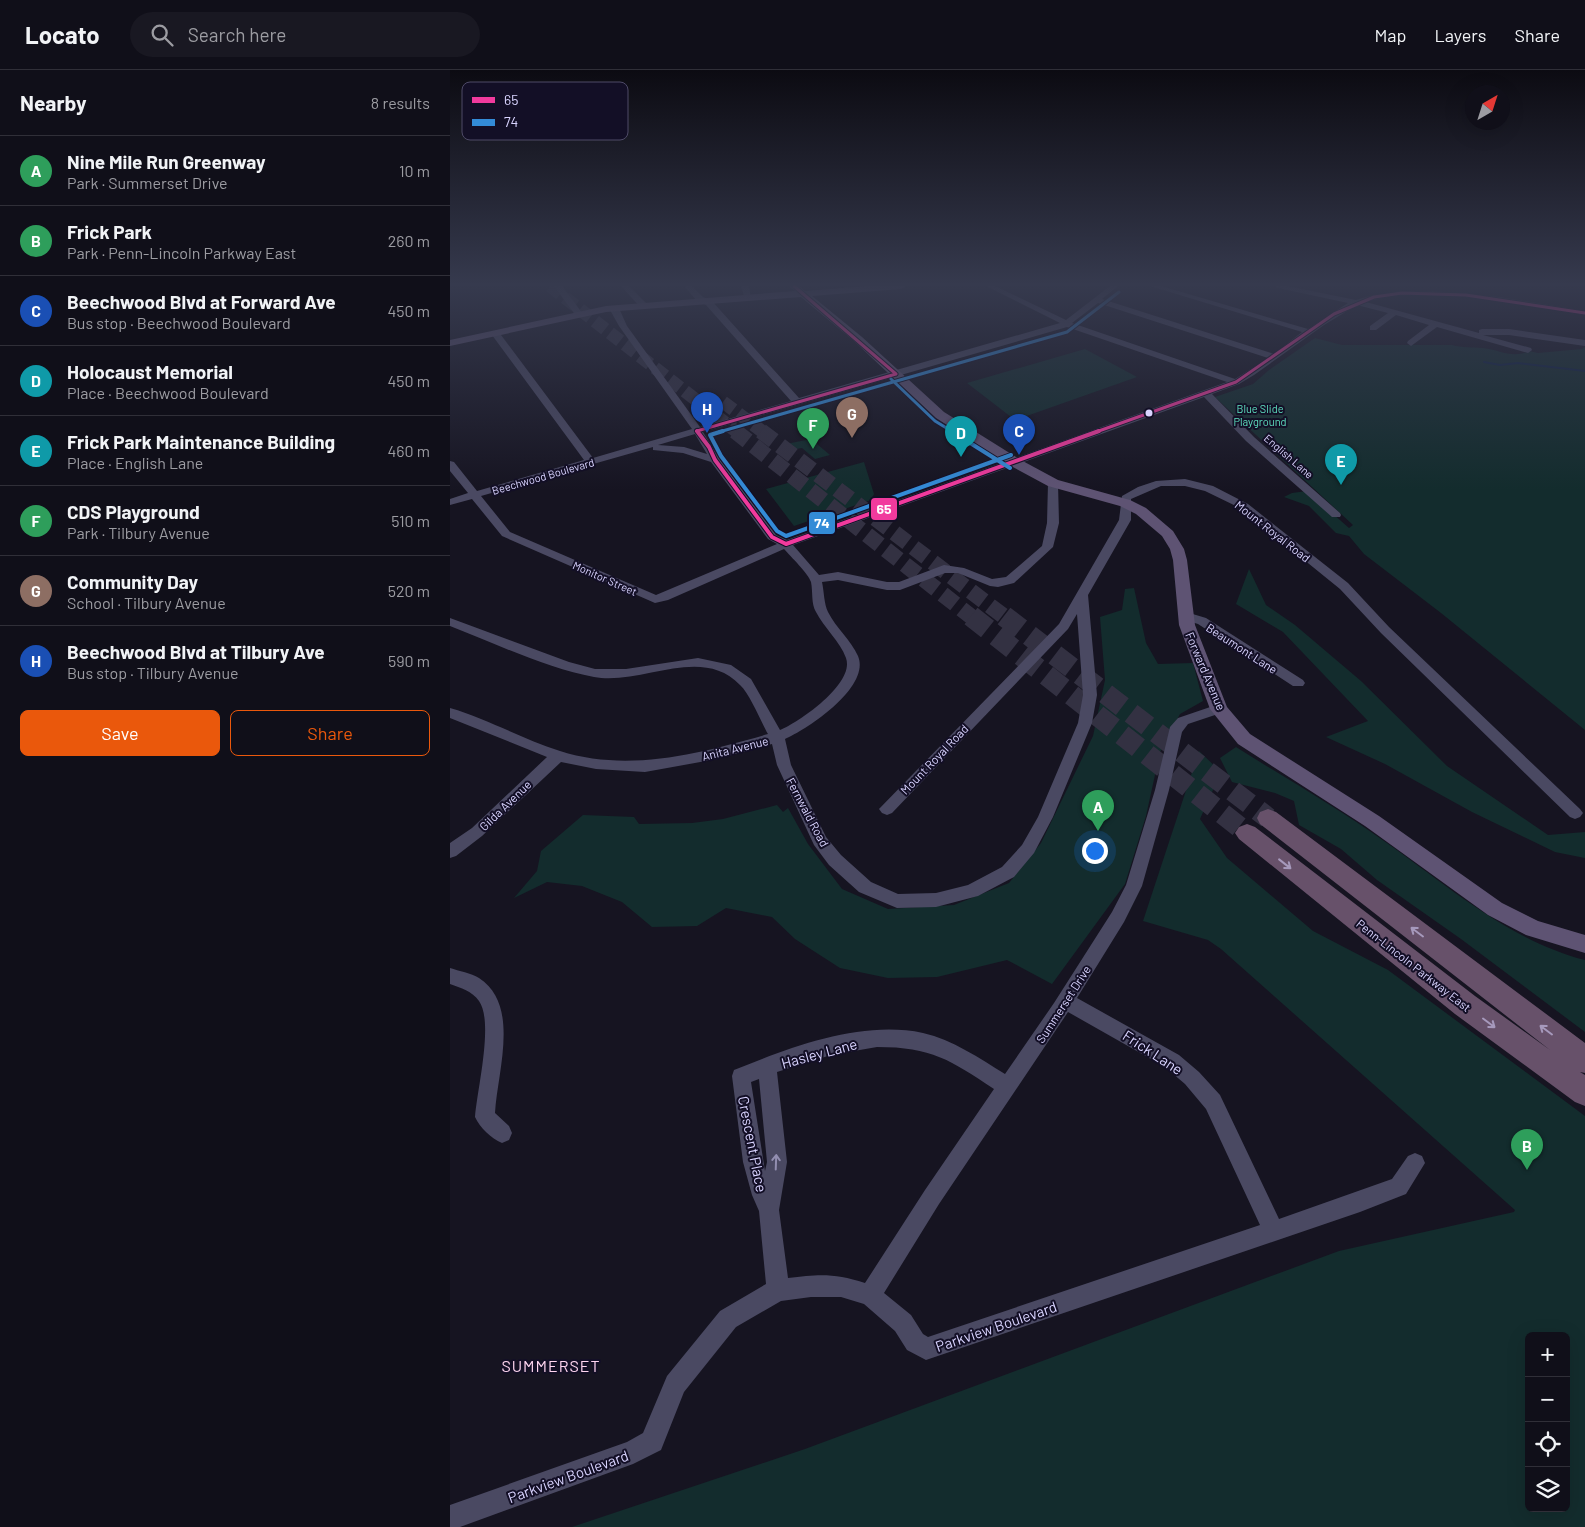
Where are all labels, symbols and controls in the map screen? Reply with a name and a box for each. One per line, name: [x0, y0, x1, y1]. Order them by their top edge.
search box: [130, 12, 480, 57]
text: Locato: [25, 20, 100, 49]
icon: search: [148, 21, 176, 49]
text: Search here: [188, 23, 286, 46]
text: Map: [1374, 24, 1406, 46]
text: Layers: [1434, 24, 1487, 46]
text: Share: [1515, 24, 1560, 46]
legend: [462, 82, 628, 140]
north arrow: [1465, 85, 1510, 130]
text: Nearby: [20, 90, 86, 115]
text: 65: [504, 91, 518, 108]
text: 8 results: [371, 93, 430, 112]
text: 74: [504, 113, 518, 130]
text: Nine Mile Run Greenway: [67, 150, 266, 173]
text: A: [31, 161, 41, 180]
text: 10 m: [399, 161, 430, 180]
text: Park · Summerset Drive: [67, 173, 228, 192]
text: Frick Park: [67, 220, 152, 243]
text: B: [31, 231, 41, 250]
text: 260 m: [388, 231, 430, 250]
text: Park · Penn-Lincoln Parkway East: [67, 243, 296, 262]
text: Beechwood Blvd at Forward Ave: [67, 290, 336, 313]
text: C: [31, 301, 41, 320]
text: 450 m: [387, 301, 430, 320]
text: Bus stop · Beechwood Boulevard: [67, 313, 291, 332]
text: Holocaust Memorial: [67, 360, 233, 383]
text: D: [31, 371, 41, 390]
text: 450 m: [387, 371, 430, 390]
text: Place · Beechwood Boulevard: [67, 383, 269, 402]
pin: H: [691, 392, 723, 433]
pin: G: [836, 397, 868, 438]
park label: Blue Slide Playground: [1233, 402, 1287, 428]
pin: F: [797, 408, 829, 449]
unlabelled marker: [1144, 408, 1154, 418]
pin: C: [1003, 414, 1035, 455]
pin: D: [945, 416, 977, 457]
text: Frick Park Maintenance Building: [67, 430, 335, 453]
street label: English Lane: [1262, 431, 1316, 481]
text: E: [31, 441, 41, 460]
text: 460 m: [387, 441, 430, 460]
pin: E: [1325, 444, 1357, 485]
text: Place · English Lane: [67, 453, 203, 472]
street label: Beechwood Boulevard: [490, 455, 596, 497]
line badge: 65: [870, 497, 898, 521]
street label: Mount Royal Road: [1233, 497, 1313, 565]
text: CDS Playground: [67, 500, 200, 523]
text: 65: [876, 500, 892, 517]
text: F: [32, 511, 40, 530]
text: 510 m: [391, 511, 430, 530]
line badge: 74: [808, 511, 836, 535]
text: 74: [814, 514, 830, 531]
text: Park · Tilbury Avenue: [67, 523, 210, 542]
street label: Monitor Street: [571, 558, 639, 598]
text: Community Day: [67, 570, 198, 593]
text: G: [31, 581, 41, 600]
text: 520 m: [388, 581, 430, 600]
text: School · Tilbury Avenue: [67, 593, 226, 612]
street label: Beaumont Lane: [1204, 620, 1280, 676]
street label: Forward Avenue: [1183, 630, 1229, 712]
text: Beechwood Blvd at Tilbury Ave: [67, 640, 325, 663]
text: H: [31, 651, 41, 670]
text: 590 m: [388, 651, 430, 670]
text: Bus stop · Tilbury Avenue: [67, 663, 239, 682]
button: Save: [20, 710, 220, 756]
button: Share: [230, 710, 430, 756]
street label: Mount Royal Road: [897, 721, 971, 797]
street label: Anita Avenue: [700, 733, 770, 763]
street label: Fernwald Road: [784, 775, 832, 849]
street label: Gilda Avenue: [476, 777, 534, 833]
pin: A: [1082, 790, 1114, 831]
your location: [1082, 838, 1108, 864]
one-way arrow: [1278, 858, 1291, 869]
street label: Penn-Lincoln Parkway East: [1354, 916, 1474, 1014]
one-way arrow: [1410, 927, 1424, 937]
street label: Summerset Drive: [1033, 963, 1093, 1045]
one-way arrow: [1482, 1018, 1495, 1029]
one-way arrow: [1540, 1025, 1553, 1036]
street label: Frick Lane: [1120, 1026, 1186, 1078]
street label: Hasley Lane: [779, 1034, 859, 1072]
street label: Crescent Place: [735, 1094, 771, 1194]
pin: B: [1511, 1129, 1543, 1170]
one-way arrow: [771, 1154, 780, 1170]
street label: Parkview Boulevard: [933, 1297, 1059, 1355]
map controls: [1525, 1332, 1570, 1512]
button: +: [1525, 1332, 1570, 1377]
district label: SUMMERSET: [501, 1356, 601, 1375]
button: −: [1525, 1377, 1570, 1422]
button: locate: [1525, 1422, 1570, 1467]
street label: Parkview Boulevard: [505, 1446, 631, 1506]
button: layers: [1525, 1467, 1570, 1512]

